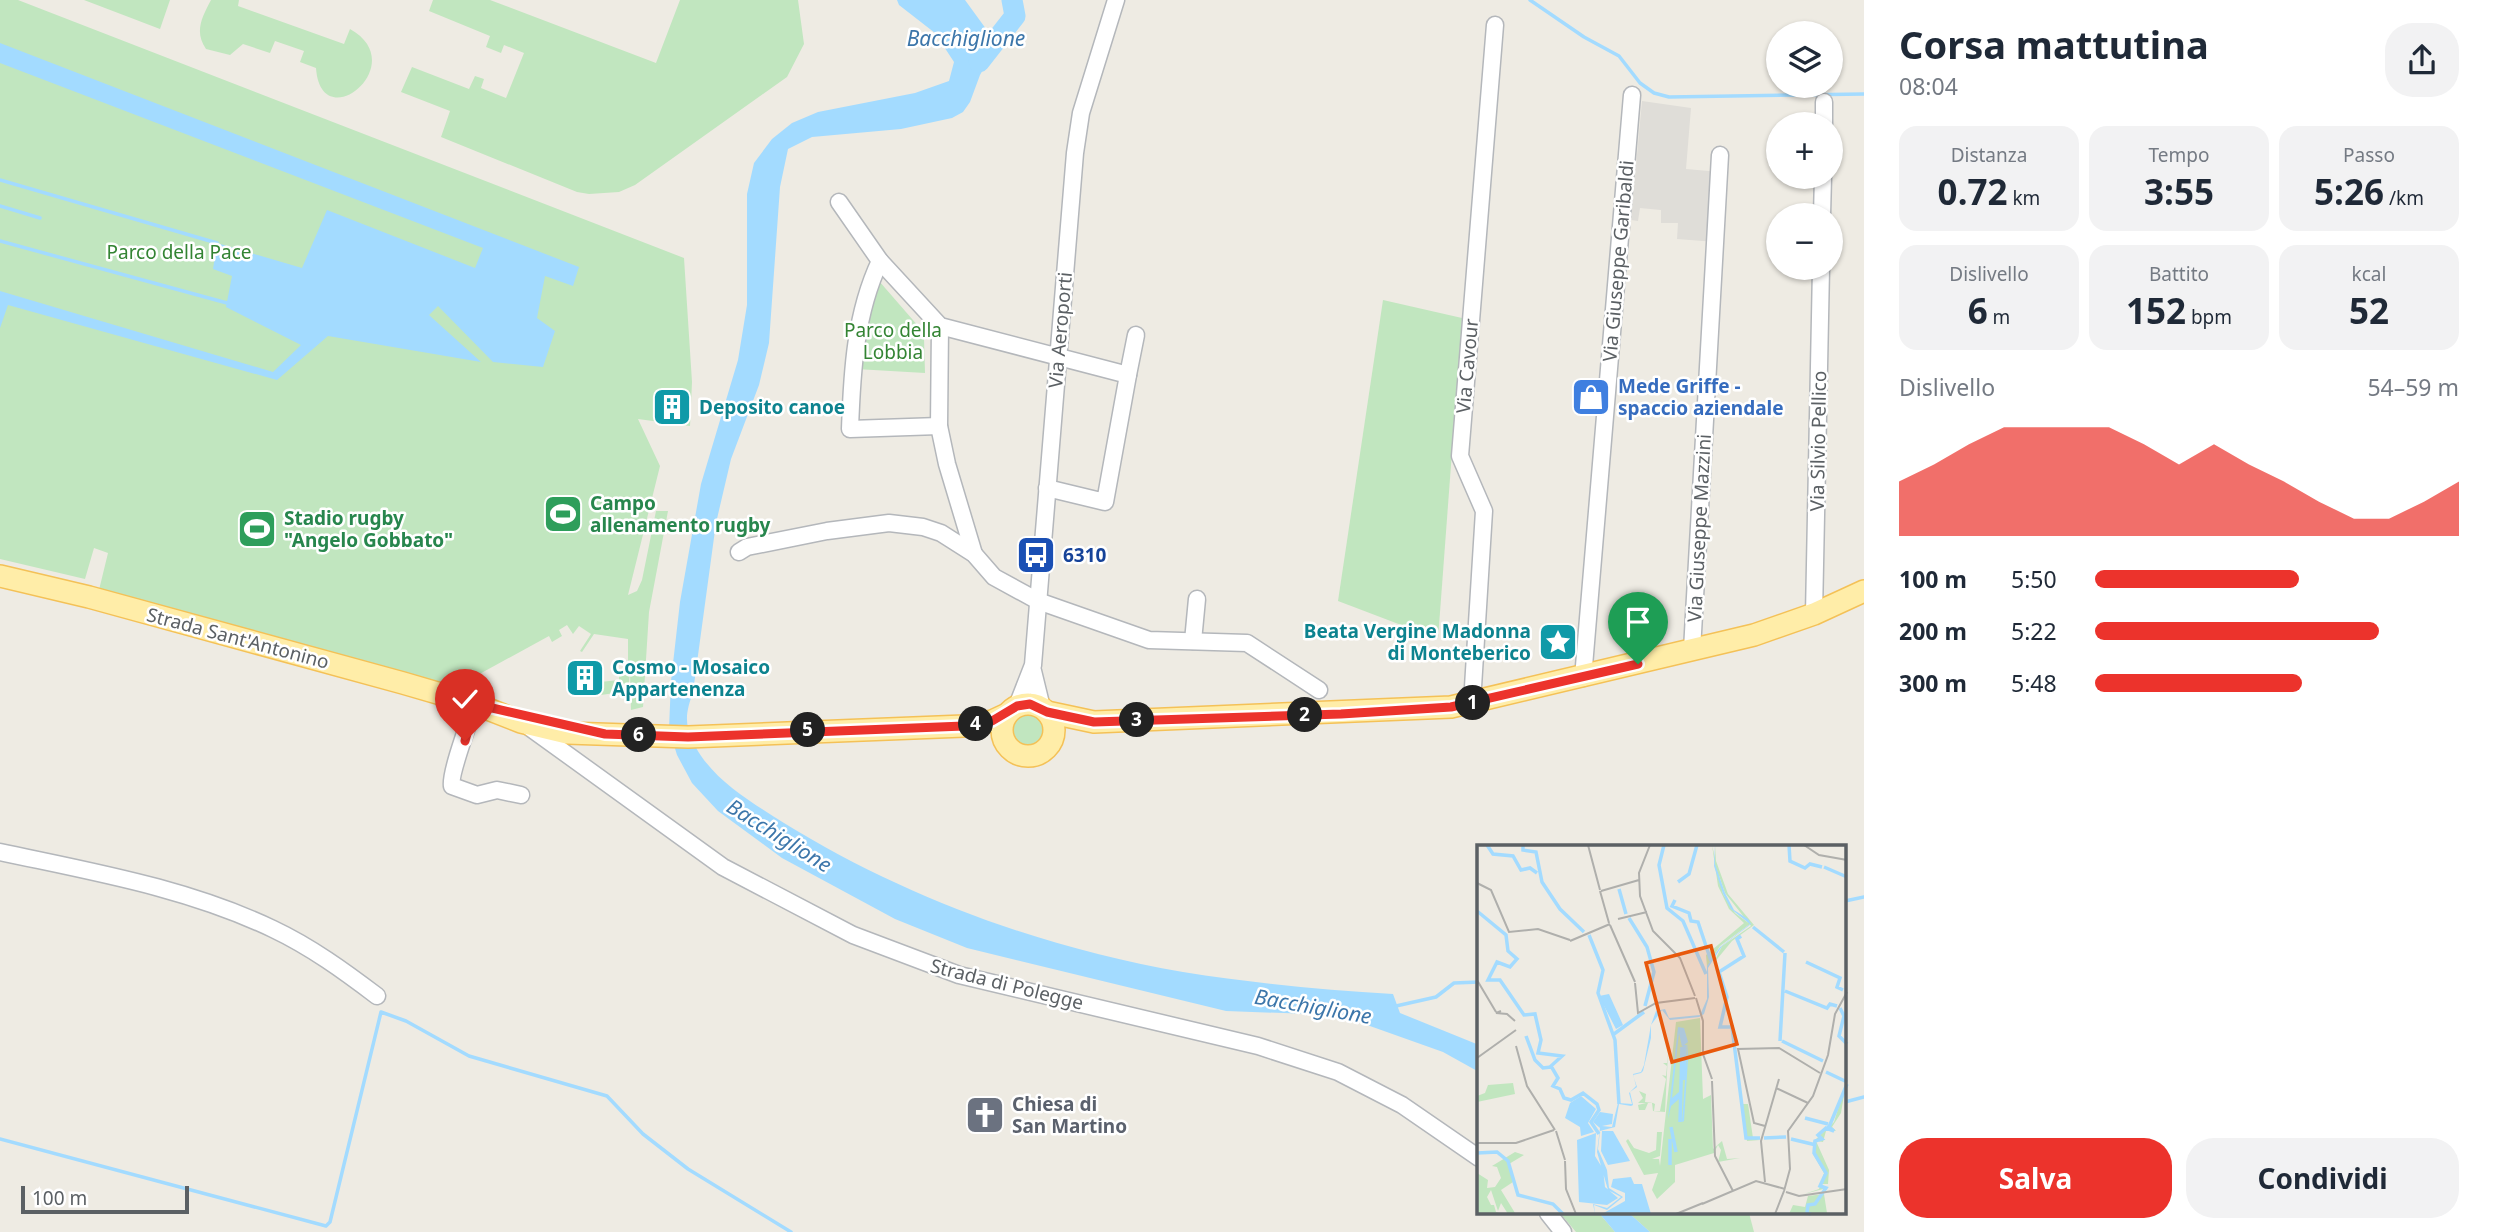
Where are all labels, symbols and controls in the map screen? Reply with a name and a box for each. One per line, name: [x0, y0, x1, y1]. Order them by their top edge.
text: Corsa mattutina: [1899, 18, 2209, 70]
map controls: [1766, 21, 1843, 280]
button: layers: [1766, 21, 1843, 98]
button: share: [2385, 23, 2459, 97]
water label: Bacchiglione: [907, 24, 1025, 52]
text: 08:04: [1899, 70, 1958, 102]
button: +: [1766, 112, 1843, 189]
text: Distanza: [1951, 142, 2027, 168]
text: Tempo: [2149, 142, 2209, 168]
text: Passo: [2343, 142, 2395, 168]
street label: Via Giuseppe Garibaldi: [1596, 159, 1640, 363]
text: 0.72: [1938, 168, 2008, 215]
text: 3:55: [2144, 168, 2214, 215]
text: 5:26: [2314, 168, 2384, 215]
text: km: [2008, 185, 2040, 211]
text: /km: [2384, 185, 2424, 211]
button: −: [1766, 203, 1843, 280]
park label: Parco della Pace: [107, 239, 251, 265]
text: Dislivello: [1949, 261, 2029, 287]
text: Battito: [2149, 261, 2209, 287]
text: kcal: [2352, 261, 2386, 287]
street label: Via Aeroporti: [1042, 271, 1078, 389]
text: 6: [1968, 287, 1988, 334]
text: 152: [2126, 287, 2186, 334]
text: 52: [2349, 287, 2389, 334]
text: m: [1988, 304, 2010, 330]
text: bpm: [2186, 304, 2232, 330]
park label: Parco della Lobbia: [844, 317, 942, 365]
street label: Via Cavour: [1450, 317, 1484, 415]
street label: Via Silvio Pellico: [1804, 370, 1832, 512]
text: Dislivello: [1899, 371, 1995, 403]
text: 54–59 m: [2367, 371, 2459, 403]
place label: Mede Griffe - spaccio aziendale: [1618, 373, 1784, 421]
shop icon: Mede Griffe - spaccio aziendale: [1570, 376, 1612, 418]
building icon: Deposito canoe: [651, 386, 693, 428]
place label: Deposito canoe: [699, 394, 845, 420]
street label: Via Giuseppe Mazzini: [1681, 433, 1717, 623]
place label: Campo allenamento rugby: [590, 490, 771, 538]
sports icon: Campo allenamento rugby: [542, 493, 584, 535]
place label: Stadio rugby "Angelo Gobbato": [284, 505, 453, 553]
sports icon: Stadio rugby "Angelo Gobbato": [236, 508, 278, 550]
bus stop icon: 6310: [1015, 534, 1057, 576]
place label: 6310: [1063, 542, 1107, 568]
text: 100 m: [1899, 563, 1967, 595]
text: 5:50: [2011, 563, 2057, 595]
pin: [1608, 592, 1668, 664]
street label: Strada Sant'Antonino: [144, 601, 332, 675]
icon: arrive: [1619, 603, 1657, 641]
text: 200 m: [1899, 615, 1967, 647]
text: 5:22: [2011, 615, 2057, 647]
place label: Beata Vergine Madonna di Monteberico: [1304, 618, 1531, 666]
place icon: Beata Vergine Madonna di Monteberico: [1537, 621, 1579, 663]
place label: Cosmo - Mosaico Appartenenza: [612, 654, 770, 702]
building icon: Cosmo - Mosaico Appartenenza: [564, 657, 606, 699]
text: 300 m: [1899, 667, 1967, 699]
text: 5:48: [2011, 667, 2057, 699]
pin: [435, 669, 495, 741]
icon: check: [446, 680, 484, 718]
pin: 1: [1456, 686, 1490, 720]
text: 1: [1467, 689, 1478, 715]
pin: 2: [1288, 698, 1322, 732]
text: 2: [1299, 701, 1310, 727]
pin: 3: [1120, 702, 1154, 738]
pin: 4: [958, 706, 993, 742]
text: 3: [1131, 706, 1142, 732]
text: 4: [970, 710, 981, 736]
pin: 5: [790, 712, 826, 748]
text: 5: [802, 716, 813, 742]
pin: 6: [622, 718, 656, 752]
text: 6: [633, 721, 644, 747]
water label: Bacchiglione: [722, 792, 837, 878]
inset map: [1477, 845, 1846, 1214]
street label: Strada di Polegge: [928, 952, 1086, 1016]
water label: Bacchiglione: [1252, 982, 1374, 1030]
place label: Chiesa di San Martino: [1012, 1091, 1127, 1139]
church icon: Chiesa di San Martino: [964, 1094, 1006, 1136]
button: Salva: [1899, 1138, 2172, 1218]
button: Condividi: [2186, 1138, 2459, 1218]
scale bar: [21, 1183, 189, 1215]
text: 100 m: [32, 1185, 87, 1211]

